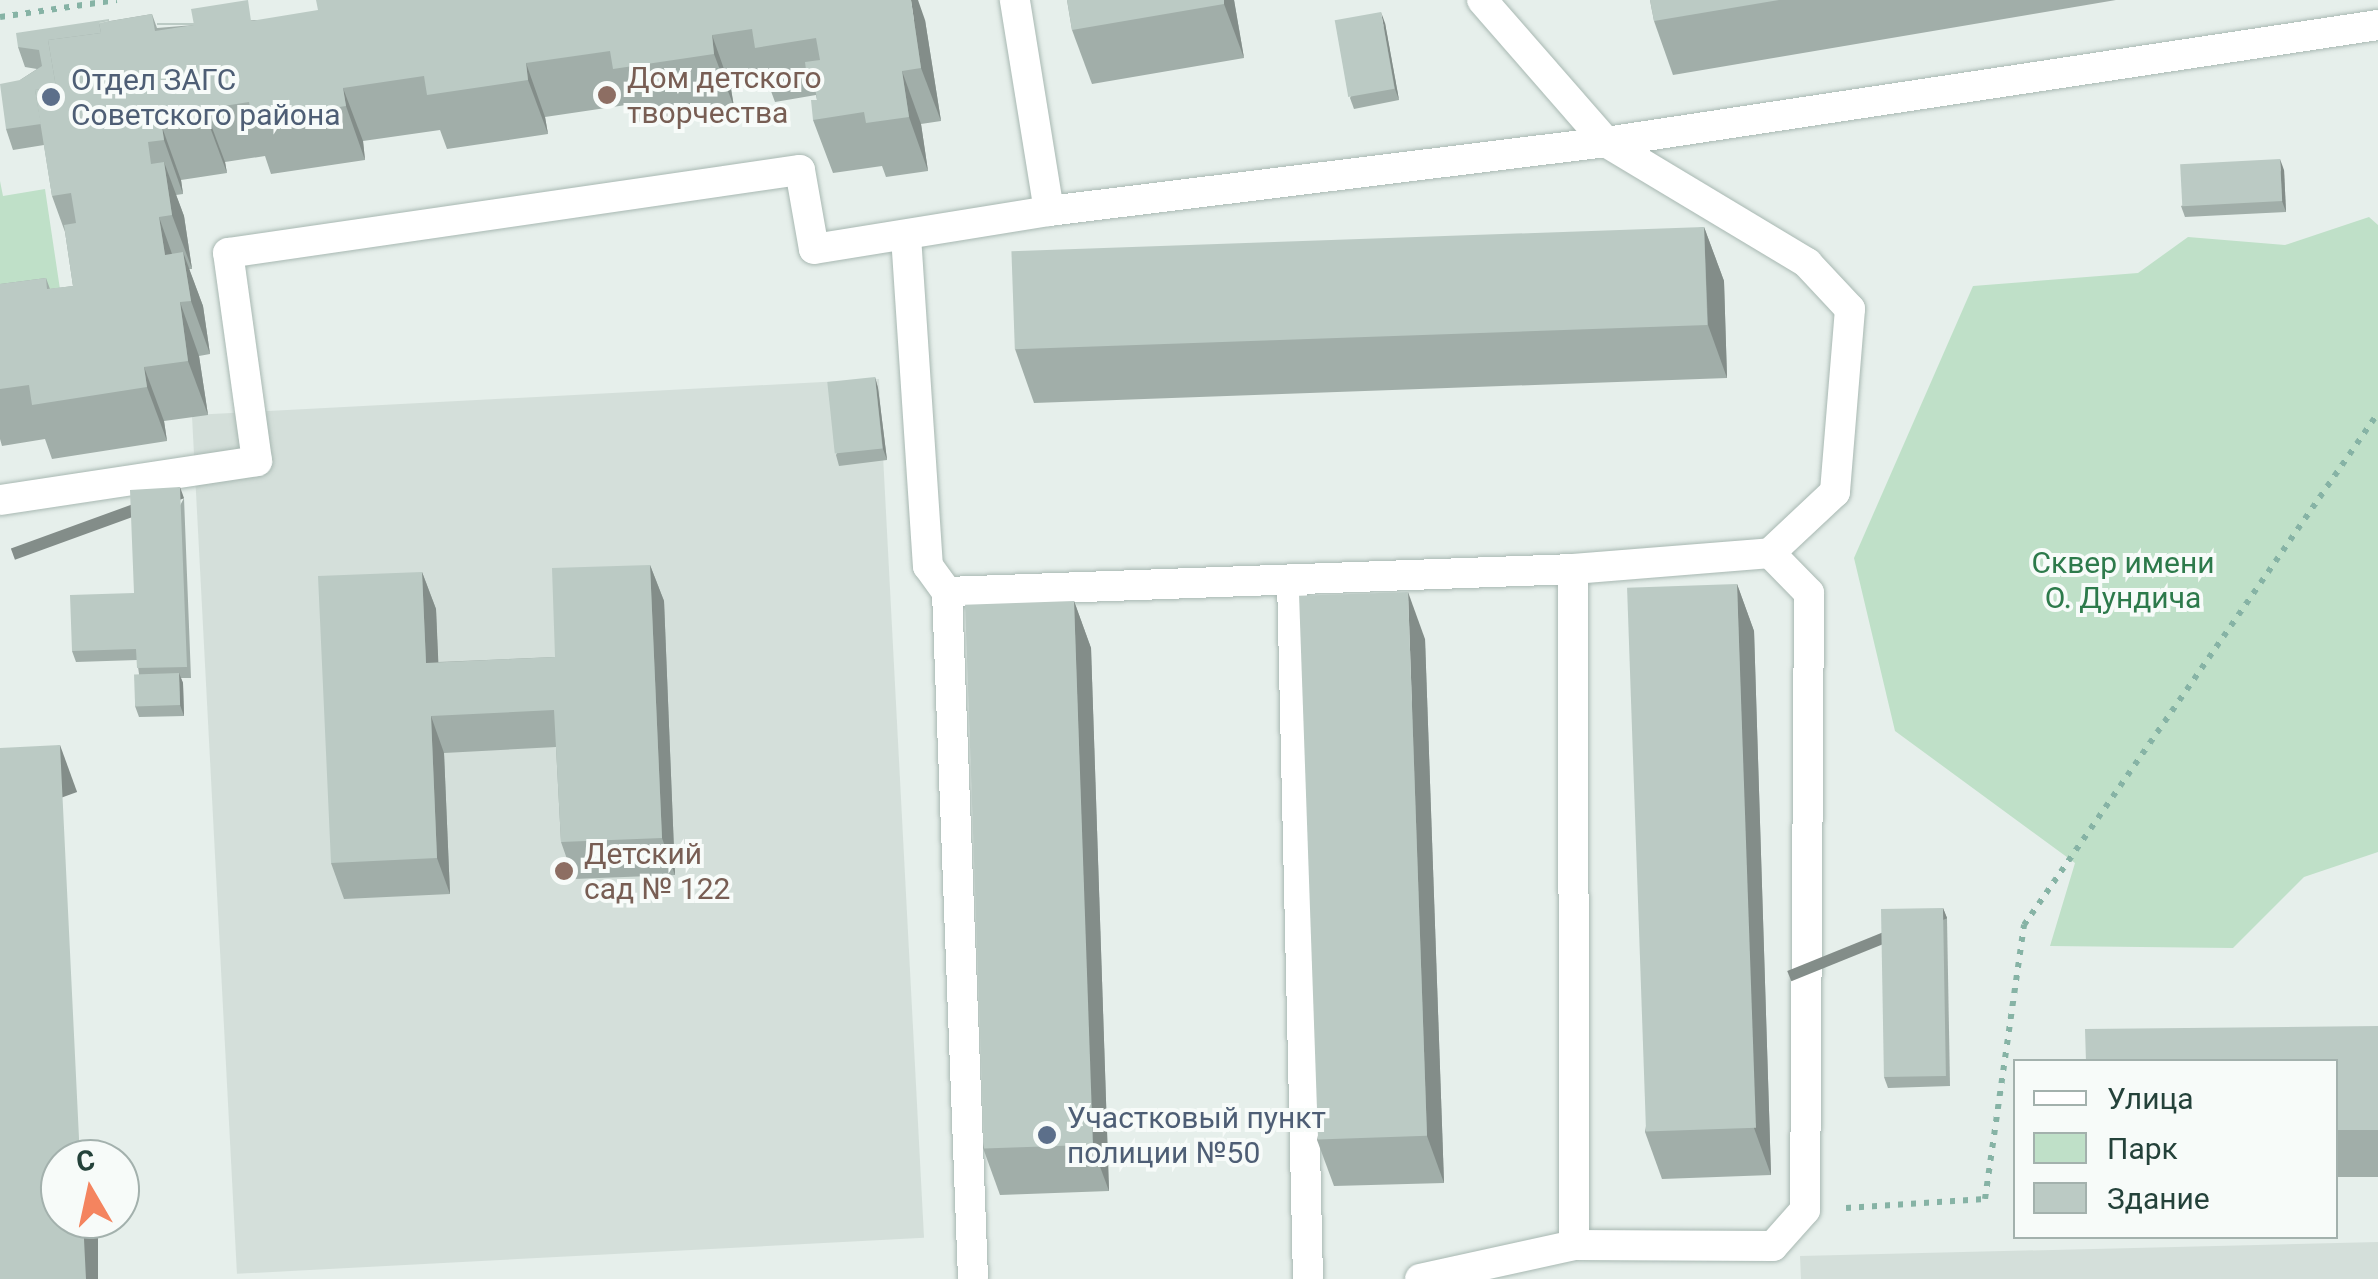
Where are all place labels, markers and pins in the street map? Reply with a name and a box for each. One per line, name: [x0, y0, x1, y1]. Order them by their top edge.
place label: Дом детского творчества: [627, 60, 822, 130]
place label: Отдел ЗАГС Советского района: [71, 62, 341, 132]
marker: Дом детского творчества: [596, 84, 618, 106]
marker: Отдел ЗАГС Советского района: [40, 86, 62, 108]
place label: Детский сад № 122: [584, 836, 730, 906]
marker: Детский сад № 122: [553, 860, 575, 882]
place label: Участковый пункт полиции №50: [1067, 1100, 1326, 1170]
marker: Участковый пункт полиции №50: [1036, 1124, 1058, 1146]

